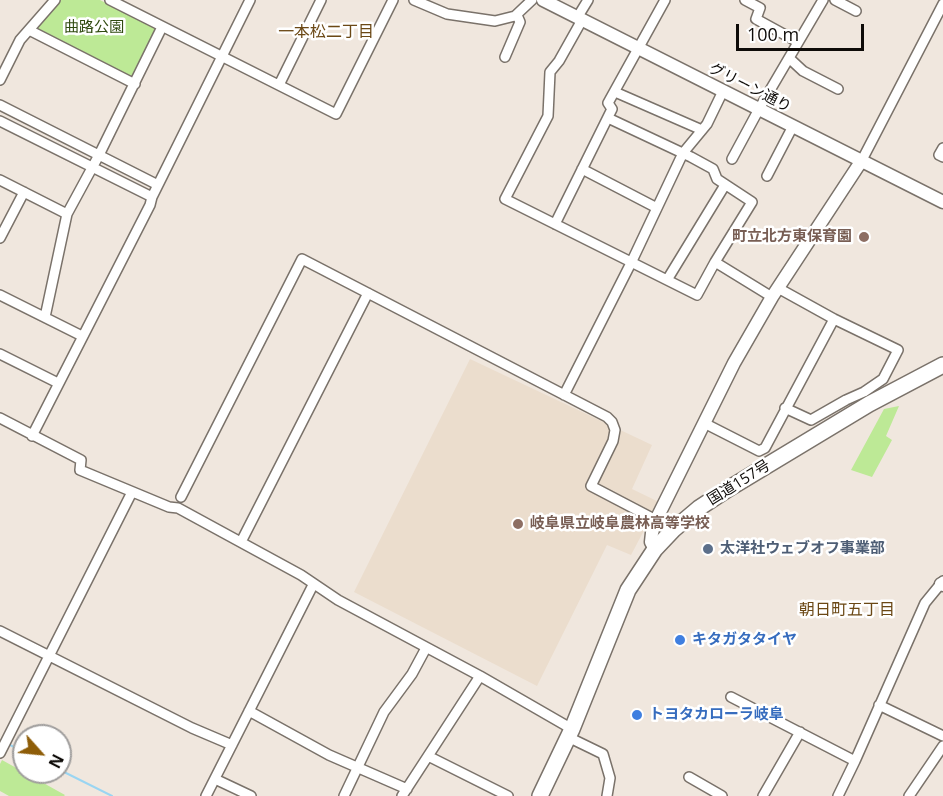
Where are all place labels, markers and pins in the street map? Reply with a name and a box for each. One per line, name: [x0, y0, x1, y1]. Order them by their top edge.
place label: 町立北方東保育園: [732, 228, 852, 246]
marker: 町立北方東保育園: [857, 230, 871, 244]
place label: 岐阜県立岐阜農林高等学校: [530, 515, 710, 533]
marker: 岐阜県立岐阜農林高等学校: [511, 517, 525, 531]
place label: 太洋社ウェブオフ事業部: [720, 540, 885, 558]
marker: 太洋社ウェブオフ事業部: [701, 542, 715, 556]
place label: キタガタタイヤ: [692, 631, 797, 649]
marker: キタガタタイヤ: [673, 633, 687, 647]
place label: トヨタカローラ岐阜: [649, 706, 784, 724]
marker: トヨタカローラ岐阜: [630, 708, 644, 722]

